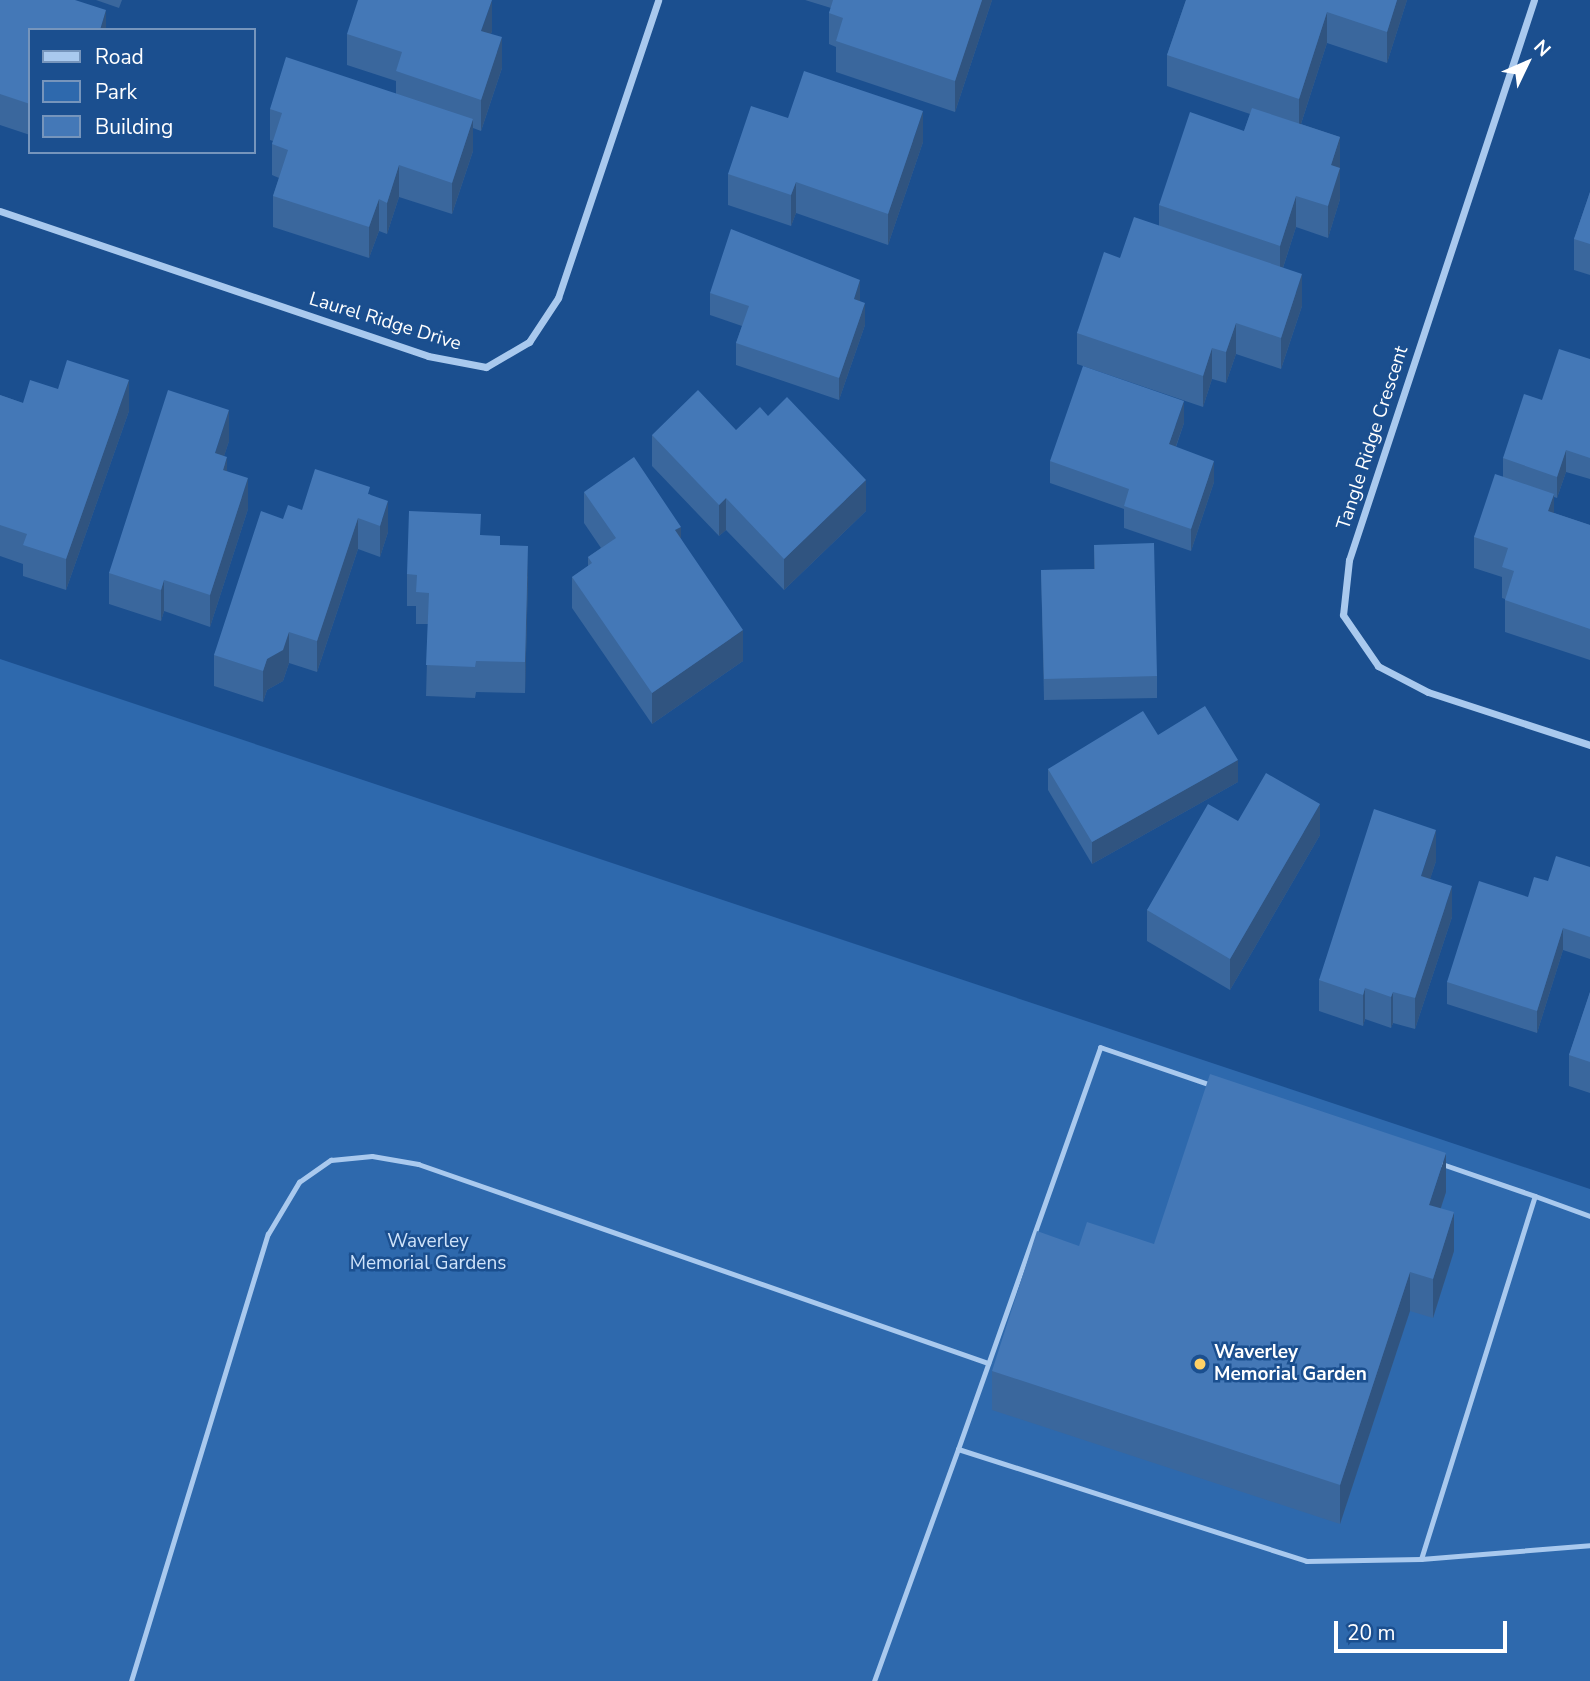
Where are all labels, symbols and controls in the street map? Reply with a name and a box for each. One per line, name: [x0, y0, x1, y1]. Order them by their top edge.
legend: [28, 28, 256, 154]
north arrow: [1492, 28, 1562, 98]
text: N: [1528, 34, 1556, 63]
text: Road: [95, 43, 144, 71]
text: Park: [95, 78, 137, 106]
text: Building: [95, 113, 173, 141]
street label: Laurel Ridge Drive: [306, 288, 464, 356]
street label: Tangle Ridge Crescent: [1333, 343, 1413, 533]
park label: Waverley Memorial Gardens: [350, 1231, 506, 1275]
place label: Waverley Memorial Garden: [1214, 1342, 1367, 1386]
marker: Waverley Memorial Garden: [1192, 1356, 1208, 1372]
scale bar: [1338, 1608, 1511, 1652]
text: 20 m: [1347, 1619, 1396, 1647]

